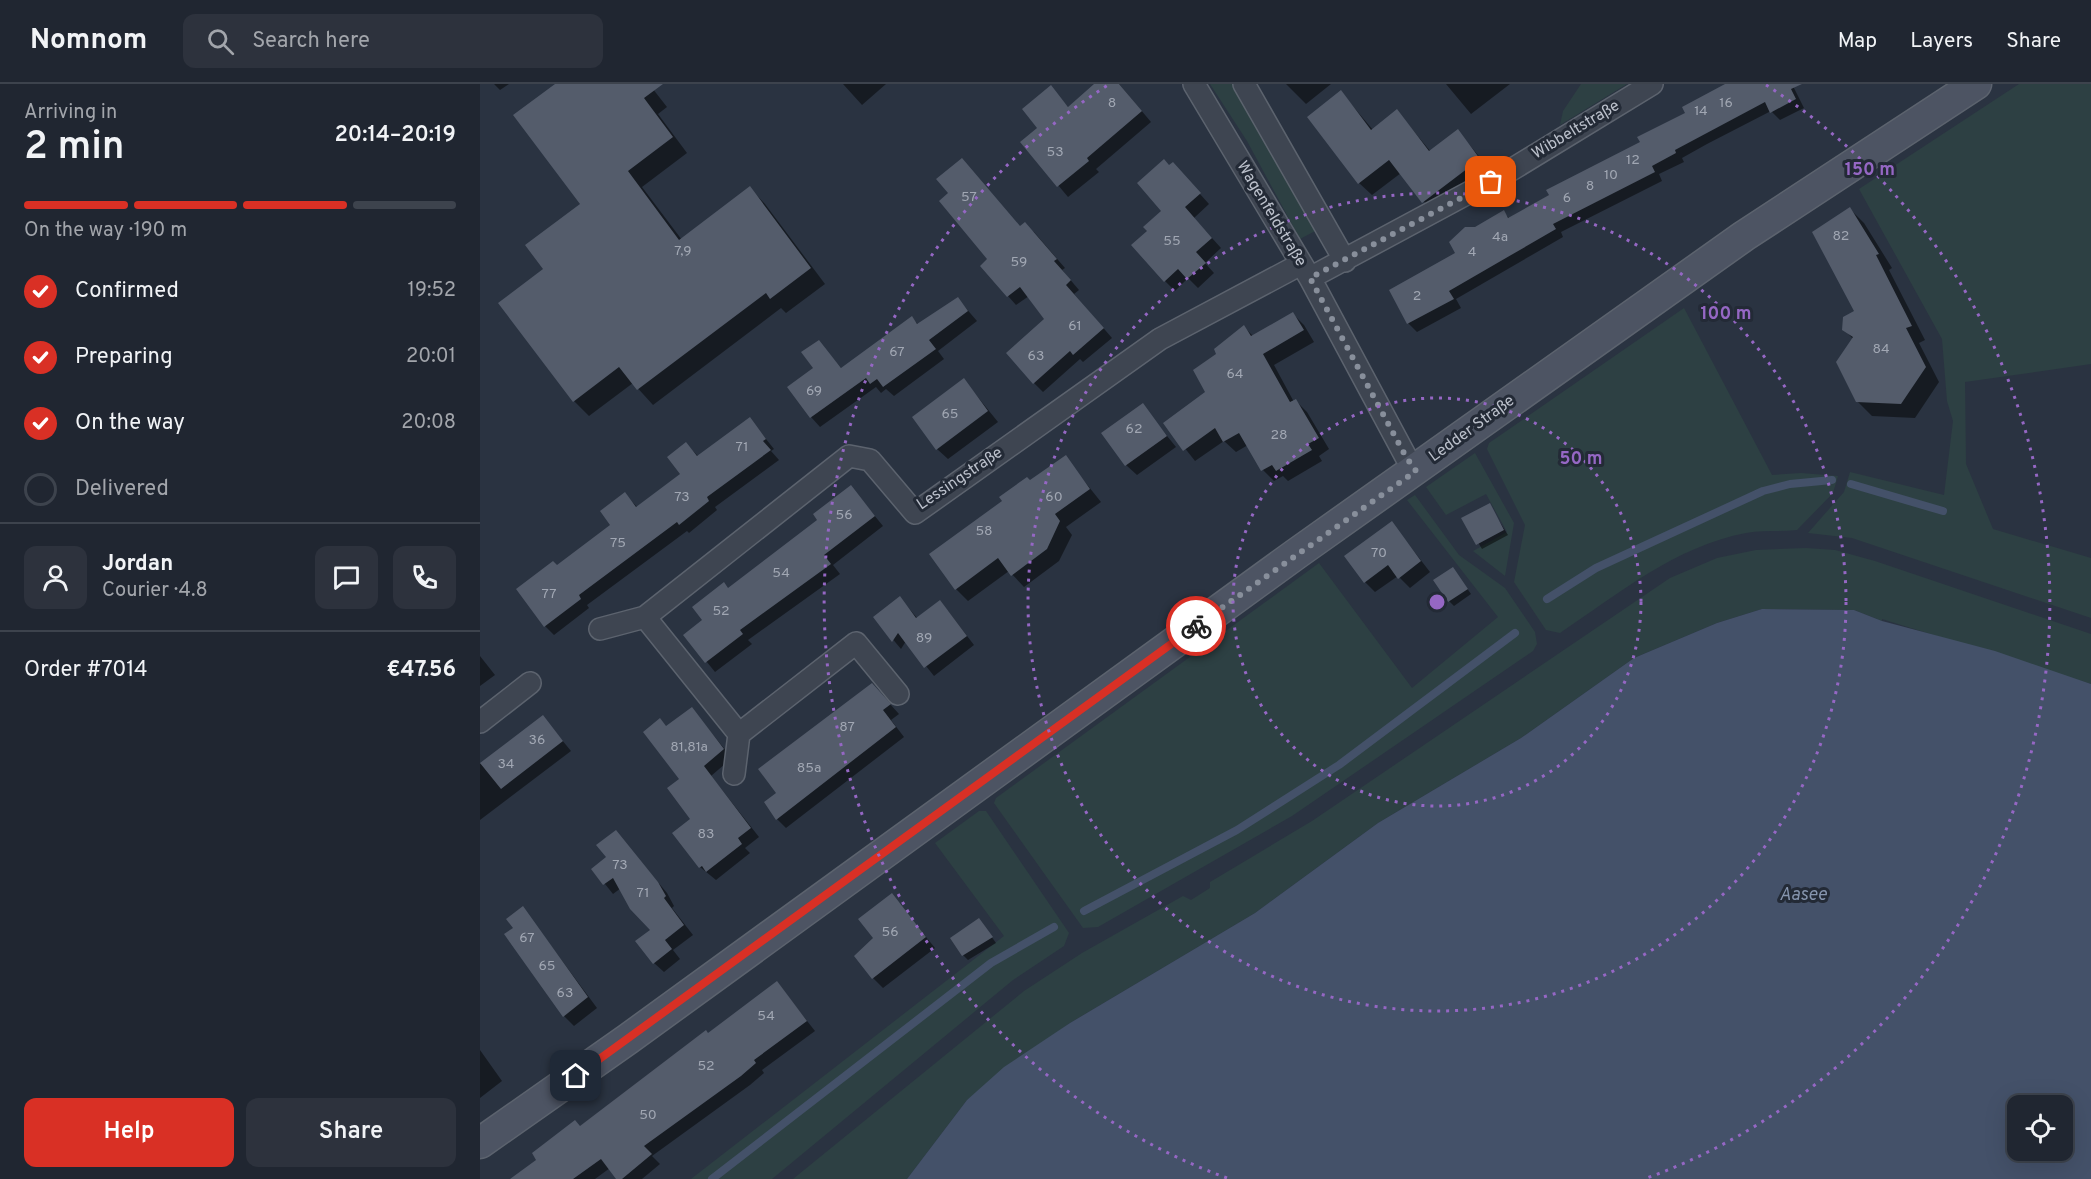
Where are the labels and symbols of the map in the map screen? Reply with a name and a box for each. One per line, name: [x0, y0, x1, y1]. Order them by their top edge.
house number: 8: [1108, 95, 1116, 112]
house number: 16: [1719, 95, 1733, 112]
street label: Wibbeltstraße: [1528, 96, 1624, 164]
house number: 14: [1694, 103, 1708, 120]
house number: 53: [1046, 144, 1064, 161]
house number: 12: [1626, 152, 1640, 169]
pin: [1465, 156, 1516, 207]
street label: Wagenfeldstraße: [1232, 158, 1310, 270]
text: 150 m: [1845, 159, 1895, 182]
house number: 10: [1604, 167, 1618, 184]
house number: 8: [1586, 178, 1594, 195]
house number: 57: [961, 189, 977, 206]
house number: 6: [1563, 190, 1571, 207]
house number: 82: [1833, 228, 1849, 245]
house number: 4a: [1492, 229, 1508, 246]
house number: 55: [1163, 233, 1181, 250]
house number: 7,9: [674, 243, 692, 260]
house number: 4: [1468, 244, 1476, 261]
house number: 59: [1011, 254, 1027, 271]
house number: 2: [1413, 288, 1421, 305]
text: 100 m: [1700, 303, 1752, 326]
house number: 61: [1068, 318, 1082, 335]
house number: 84: [1872, 341, 1890, 358]
house number: 67: [889, 344, 905, 361]
house number: 63: [1028, 348, 1044, 365]
house number: 64: [1226, 366, 1244, 383]
house number: 69: [806, 383, 822, 400]
street label: Ledder Straße: [1425, 391, 1519, 467]
house number: 65: [941, 406, 959, 423]
house number: 62: [1126, 421, 1142, 438]
house number: 28: [1270, 427, 1288, 444]
house number: 71: [736, 439, 748, 456]
street label: Lessingstraße: [913, 443, 1007, 515]
text: 50 m: [1559, 448, 1603, 471]
house number: 73: [674, 489, 690, 506]
house number: 60: [1045, 489, 1063, 506]
house number: 56: [835, 507, 853, 524]
house number: 58: [975, 523, 993, 540]
house number: 75: [610, 535, 626, 552]
house number: 70: [1371, 545, 1387, 562]
house number: 54: [772, 565, 790, 582]
house number: 77: [541, 586, 557, 603]
centre of rings: [1427, 592, 1447, 612]
courier: [1166, 596, 1226, 656]
house number: 52: [712, 603, 730, 620]
house number: 89: [916, 630, 932, 647]
house number: 87: [839, 719, 855, 736]
house number: 36: [529, 732, 545, 749]
house number: 81,81a: [670, 739, 708, 756]
house number: 34: [497, 756, 515, 773]
house number: 85a: [797, 760, 821, 777]
house number: 83: [698, 826, 714, 843]
house number: 73: [612, 857, 628, 874]
water label: Aasee: [1779, 884, 1827, 907]
house number: 71: [637, 885, 649, 902]
house number: 56: [881, 924, 899, 941]
house number: 67: [519, 930, 535, 947]
house number: 65: [538, 958, 556, 975]
house number: 63: [557, 985, 573, 1002]
house number: 54: [757, 1008, 775, 1025]
pin: [550, 1050, 601, 1101]
house number: 52: [697, 1058, 715, 1075]
house number: 50: [639, 1107, 657, 1124]

